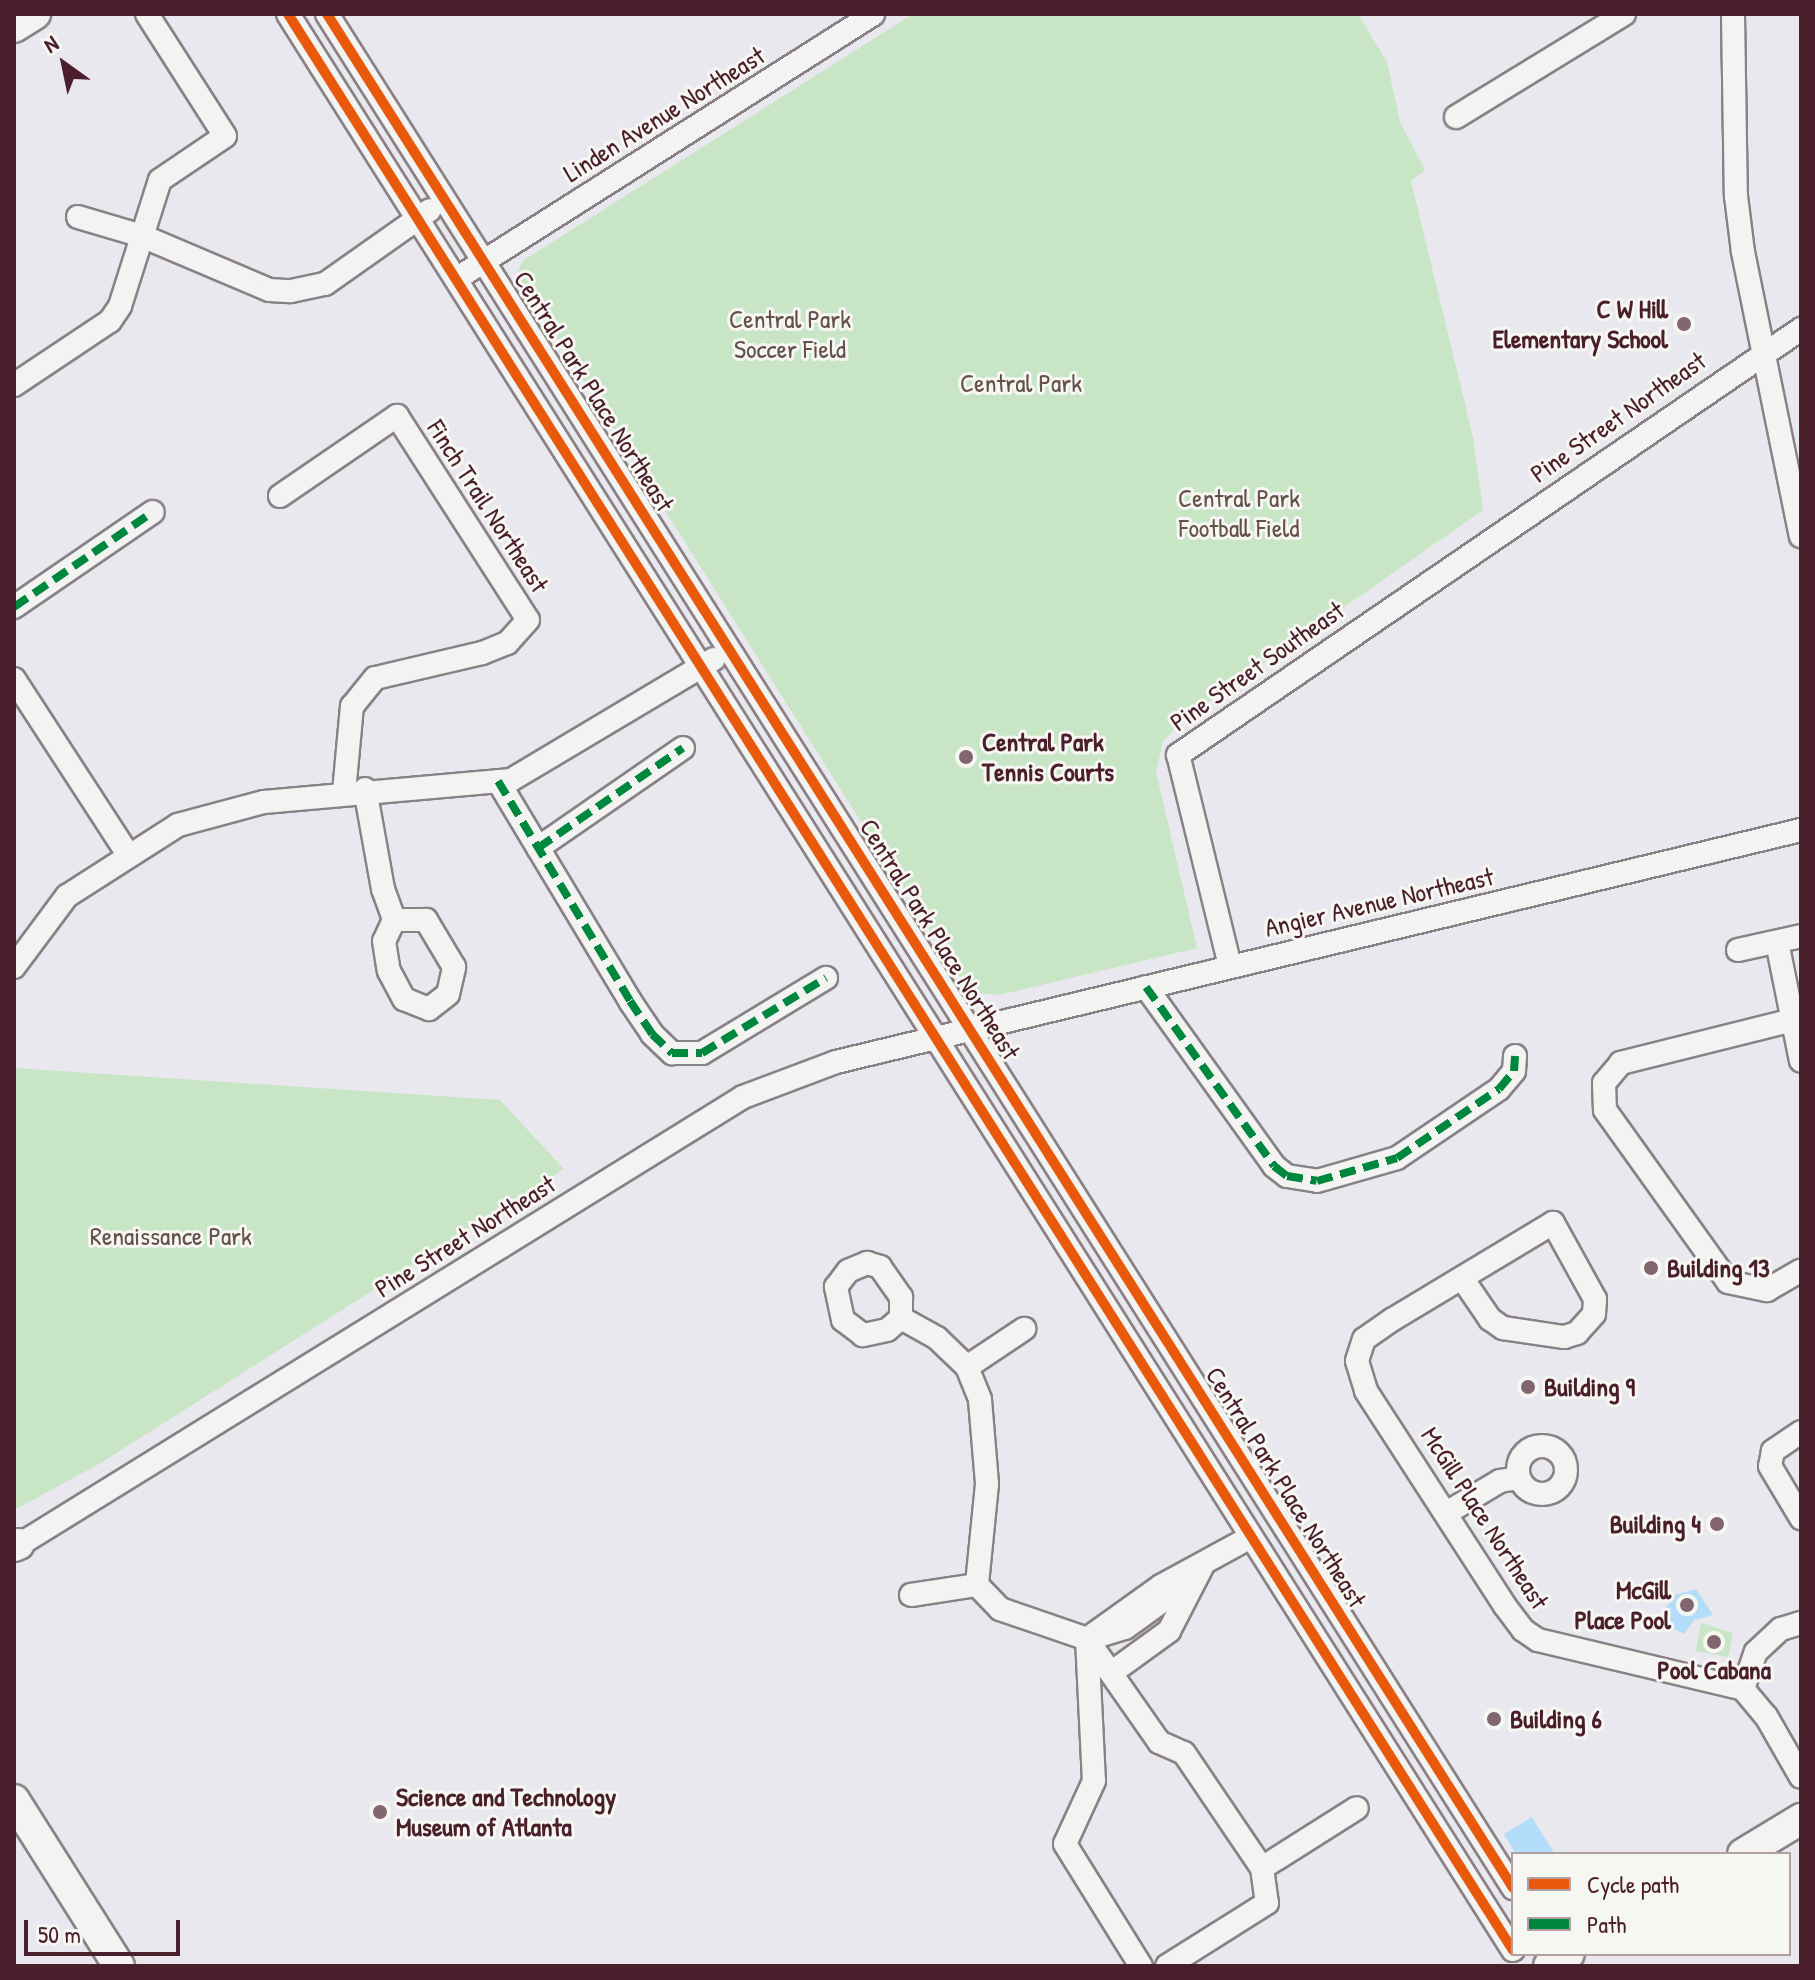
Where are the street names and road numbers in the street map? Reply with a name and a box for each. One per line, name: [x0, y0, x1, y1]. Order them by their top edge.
street label: Linden Avenue Northeast: [558, 40, 770, 188]
street label: Central Park Place Northeast: [507, 265, 681, 517]
street label: Pine Street Northeast: [1524, 345, 1712, 489]
street label: Finch Trail Northeast: [421, 414, 555, 598]
street label: Pine Street Southeast: [1164, 594, 1350, 738]
street label: Central Park Place Northeast: [853, 813, 1027, 1065]
street label: Angier Avenue Northeast: [1262, 861, 1496, 943]
street label: Pine Street Northeast: [369, 1168, 561, 1304]
street label: Central Park Place Northeast: [1199, 1361, 1373, 1613]
street label: McGill Place Northeast: [1415, 1421, 1555, 1615]

